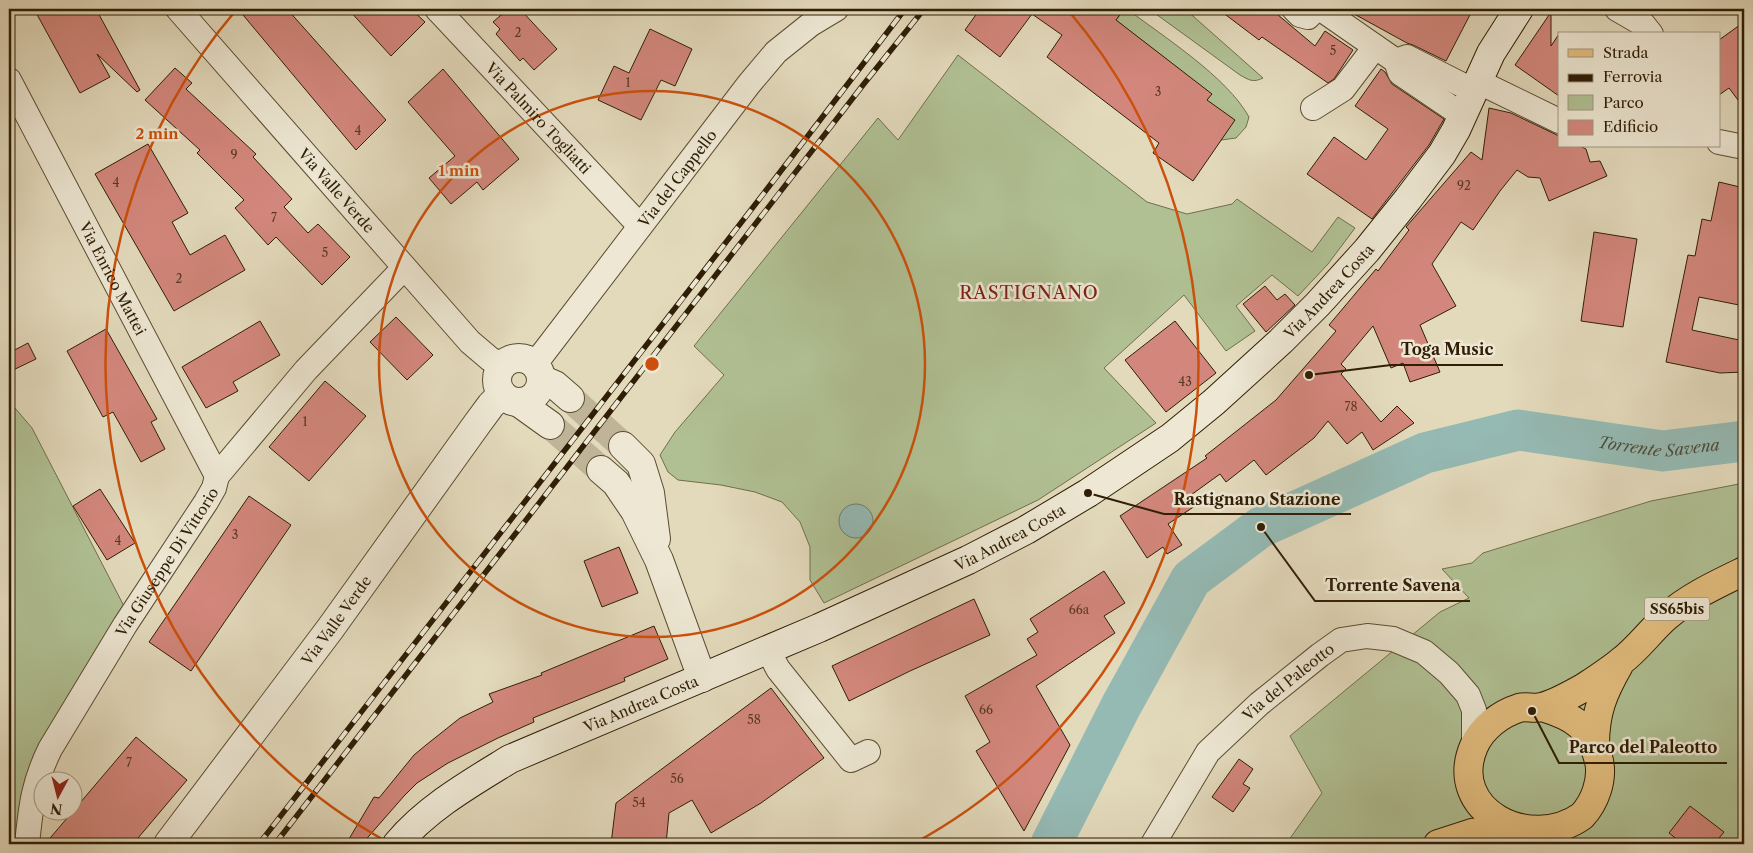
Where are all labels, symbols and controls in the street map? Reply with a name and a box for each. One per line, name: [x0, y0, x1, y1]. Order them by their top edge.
house number: 2: [515, 25, 522, 40]
legend: [1558, 32, 1720, 148]
house number: 5: [1330, 43, 1336, 58]
text: Strada: [1603, 43, 1649, 62]
street label: Via Palmiro Togliatti: [481, 57, 596, 178]
text: Ferrovia: [1603, 67, 1662, 86]
house number: 1: [625, 75, 631, 90]
house number: 3: [1155, 84, 1161, 99]
text: Parco: [1603, 93, 1644, 112]
text: Edificio: [1603, 117, 1658, 136]
house number: 4: [355, 123, 362, 138]
text: 2 min: [135, 124, 179, 143]
street label: Via del Cappello: [633, 126, 720, 231]
street label: Via Valle Verde: [294, 143, 379, 236]
house number: 9: [230, 147, 238, 162]
text: 1 min: [438, 161, 480, 180]
house number: 4: [113, 175, 120, 190]
house number: 92: [1457, 178, 1471, 193]
house number: 7: [271, 210, 277, 225]
street label: Via Enrico Mattei: [75, 217, 151, 339]
street label: Via Andrea Costa: [1279, 240, 1378, 343]
house number: 5: [322, 245, 328, 260]
house number: 2: [176, 271, 183, 286]
district label: RASTIGNANO: [959, 282, 1099, 304]
callout: Toga Music: [1391, 334, 1503, 365]
text: Toga Music: [1401, 339, 1493, 359]
centre of rings: [643, 355, 661, 373]
house number: 43: [1178, 374, 1192, 389]
house number: 78: [1344, 399, 1358, 414]
house number: 1: [302, 414, 308, 429]
water label: Torrente Savena: [1597, 432, 1721, 461]
callout: Rastignano Stazione: [1164, 483, 1351, 514]
street label: Via Giuseppe Di Vittorio: [110, 484, 222, 641]
text: Rastignano Stazione: [1173, 489, 1341, 509]
street label: Via Andrea Costa: [950, 499, 1068, 575]
house number: 3: [232, 527, 238, 542]
house number: 4: [115, 533, 122, 548]
callout: Torrente Savena: [1315, 570, 1470, 601]
street label: Via Valle Verde: [296, 571, 375, 669]
text: Torrente Savena: [1325, 575, 1461, 595]
road number: SS65bis: [1644, 598, 1710, 620]
house number: 66a: [1069, 602, 1090, 617]
street label: Via del Paleotto: [1238, 639, 1338, 725]
street label: Via Andrea Costa: [579, 671, 701, 737]
house number: 66: [979, 702, 993, 717]
house number: 58: [747, 712, 761, 727]
callout: Parco del Paleotto: [1559, 732, 1727, 763]
text: Parco del Paleotto: [1569, 737, 1717, 757]
house number: 7: [126, 755, 132, 770]
north arrow: [32, 770, 82, 820]
house number: 56: [670, 771, 684, 786]
house number: 54: [632, 795, 646, 810]
text: N: [49, 799, 64, 819]

